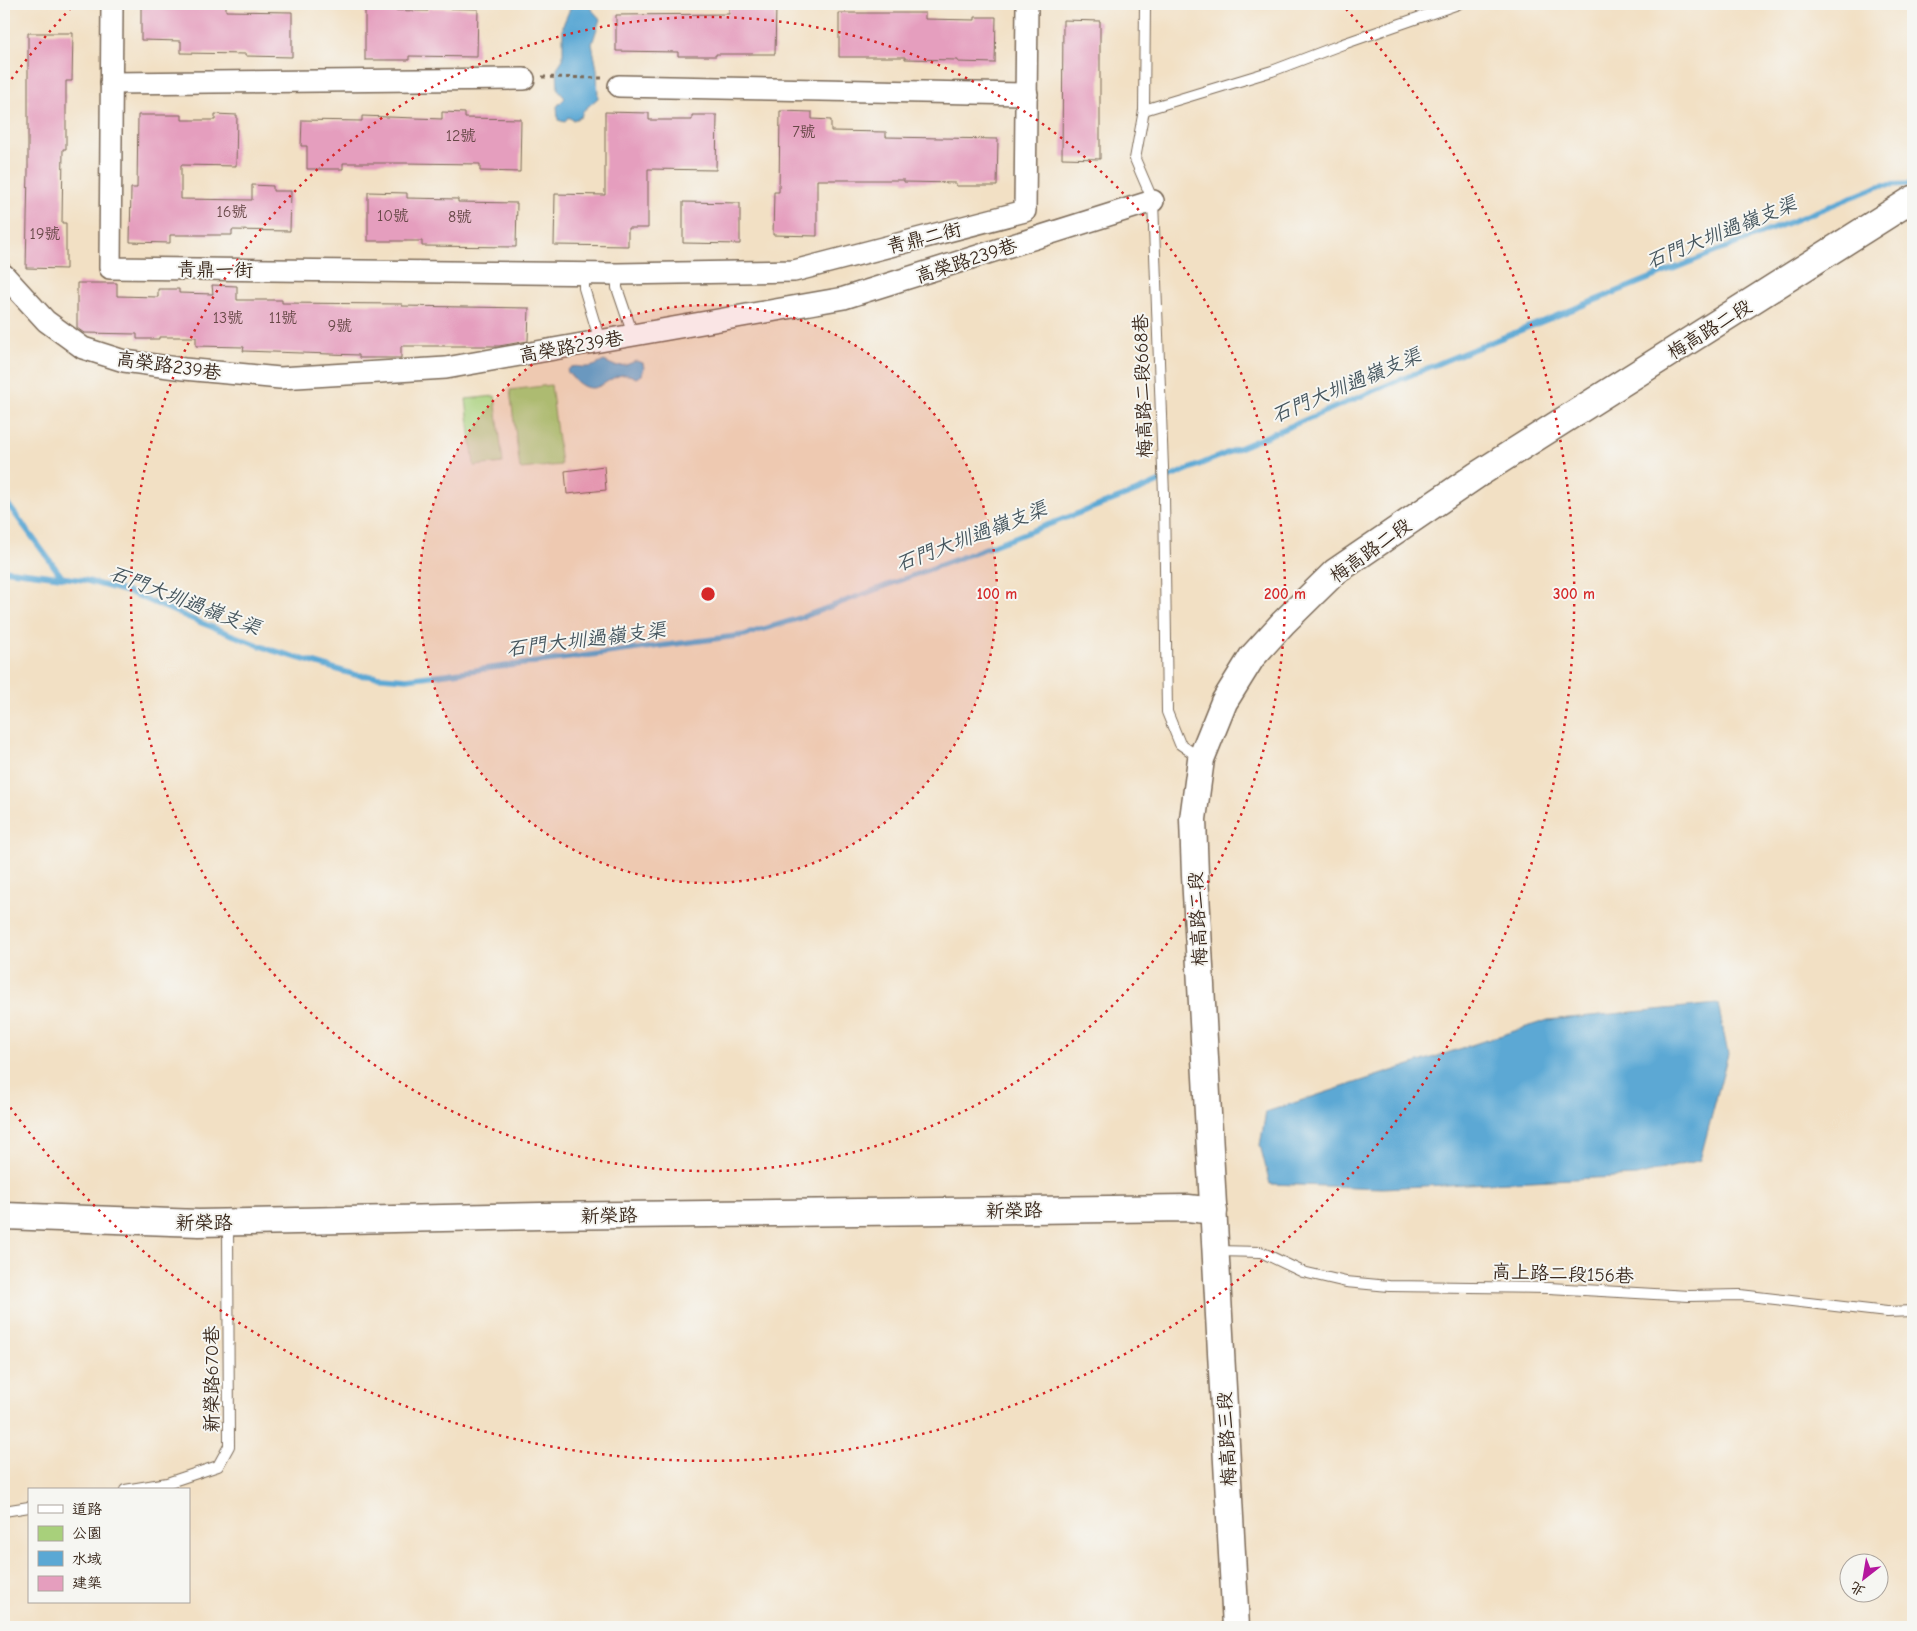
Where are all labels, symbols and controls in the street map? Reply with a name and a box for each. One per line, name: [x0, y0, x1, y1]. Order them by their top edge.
house number: 7號: [792, 123, 816, 141]
house number: 12號: [446, 127, 476, 145]
water label: 石門大圳過嶺支渠: [1643, 191, 1802, 273]
house number: 16號: [216, 203, 248, 221]
house number: 10號: [377, 207, 409, 225]
house number: 8號: [448, 208, 472, 226]
street label: 青鼎二街: [885, 218, 964, 258]
house number: 19號: [30, 225, 60, 243]
street label: 高榮路239巷: [913, 234, 1020, 288]
street label: 青鼎一街: [177, 258, 253, 282]
street label: 梅高路二段: [1663, 295, 1756, 364]
house number: 13號: [213, 309, 243, 327]
house number: 11號: [269, 309, 297, 327]
street label: 梅高路二段668巷: [1129, 313, 1157, 459]
house number: 9號: [328, 317, 352, 335]
street label: 高榮路239巷: [517, 327, 625, 367]
water label: 石門大圳過嶺支渠: [1268, 343, 1426, 427]
street label: 高榮路239巷: [115, 348, 223, 384]
water label: 石門大圳過嶺支渠: [892, 496, 1052, 576]
street label: 梅高路二段: [1326, 514, 1415, 588]
water label: 石門大圳過嶺支渠: [106, 561, 265, 641]
centre of rings: [699, 585, 717, 603]
text: 100 m: [977, 585, 1017, 603]
text: 200 m: [1264, 585, 1306, 603]
text: 300 m: [1553, 585, 1595, 603]
water label: 石門大圳過嶺支渠: [505, 618, 669, 661]
street label: 梅高路二段: [1185, 871, 1211, 967]
street label: 新榮路: [985, 1200, 1043, 1222]
street label: 新榮路: [580, 1205, 638, 1227]
street label: 新榮路: [175, 1212, 233, 1234]
street label: 高上路二段156巷: [1492, 1261, 1634, 1287]
street label: 新榮路670巷: [201, 1326, 223, 1432]
street label: 梅高路三段: [1214, 1391, 1240, 1487]
legend: [28, 1488, 190, 1604]
text: 道路: [72, 1500, 102, 1518]
text: 公園: [72, 1524, 102, 1542]
text: 水域: [72, 1550, 102, 1568]
north arrow: [1840, 1554, 1890, 1604]
text: 建築: [72, 1574, 102, 1592]
text: 北: [1847, 1578, 1868, 1600]

